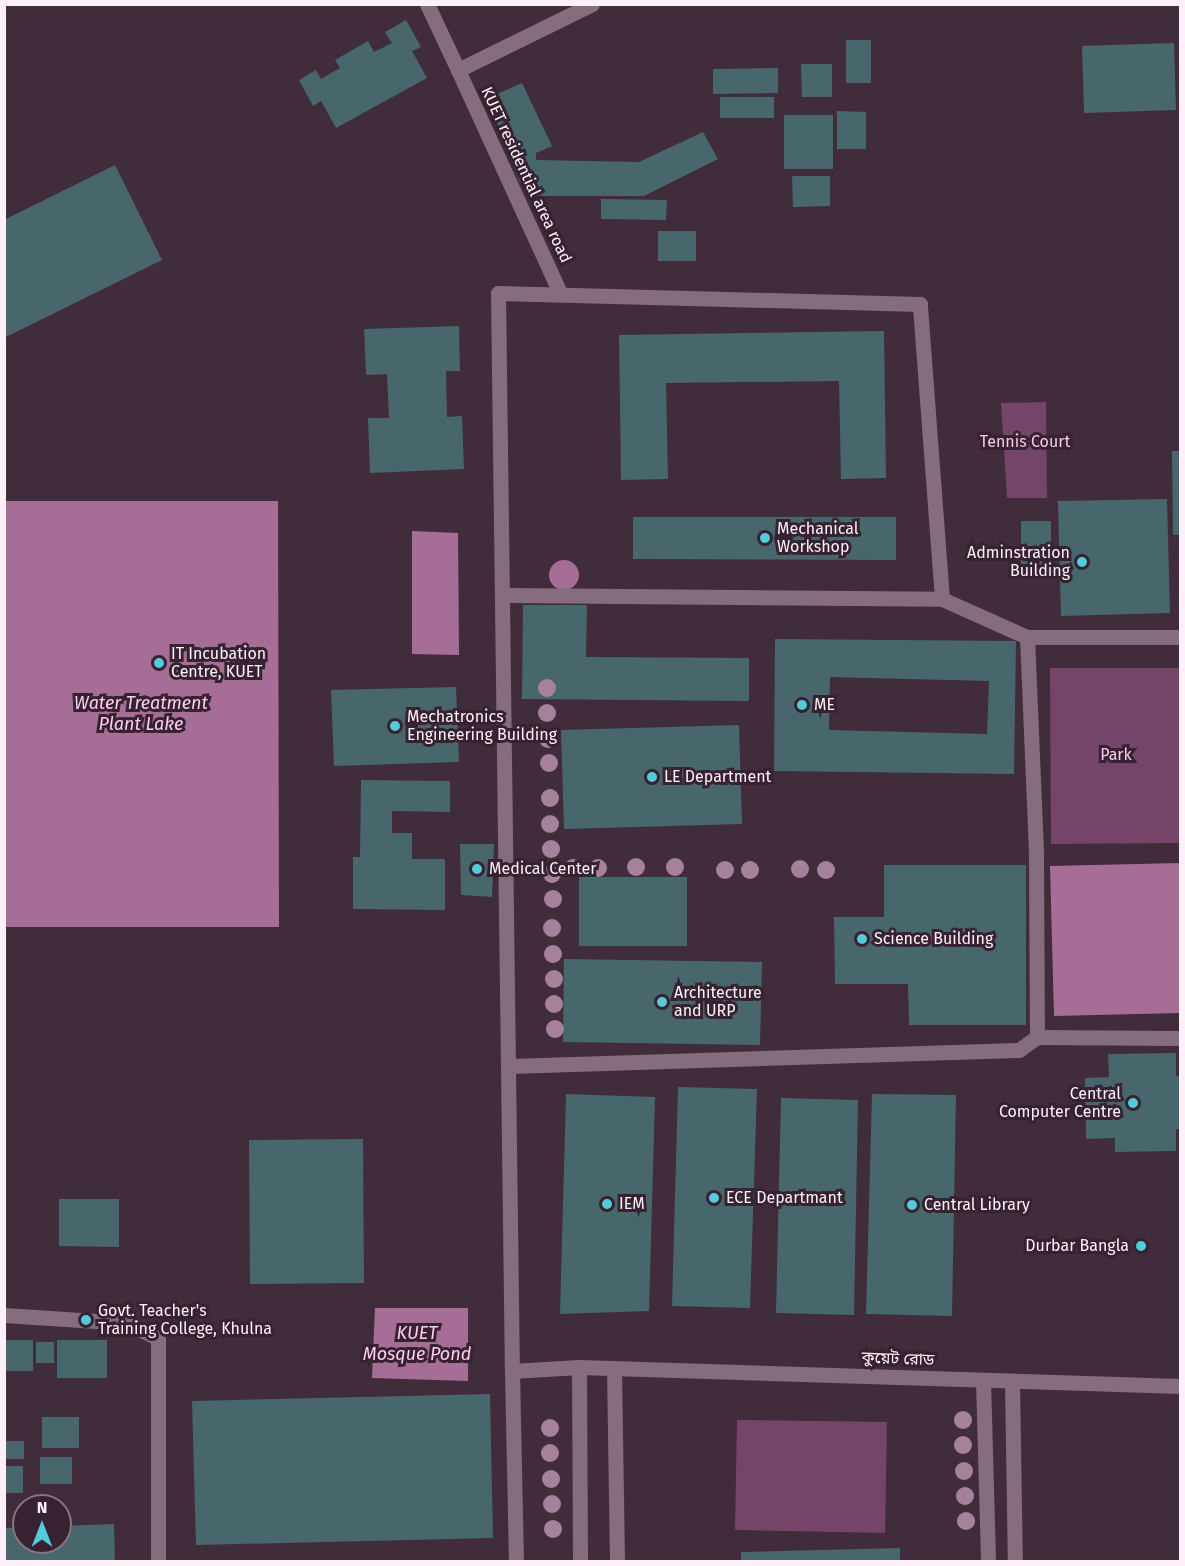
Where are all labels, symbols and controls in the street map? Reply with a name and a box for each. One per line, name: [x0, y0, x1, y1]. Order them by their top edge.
street label: KUET residential area road: [477, 84, 575, 266]
park label: Tennis Court: [980, 432, 1070, 452]
place label: Mechanical Workshop: [777, 519, 859, 557]
marker: Mechanical Workshop: [758, 531, 772, 545]
place label: Adminstration Building: [967, 543, 1070, 581]
marker: Adminstration Building: [1075, 555, 1089, 569]
place label: IT Incubation Centre, KUET: [171, 644, 266, 682]
marker: IT Incubation Centre, KUET: [152, 656, 166, 670]
water label: Water Treatment Plant Lake: [74, 693, 208, 736]
place label: ME: [814, 695, 835, 715]
marker: ME: [795, 698, 809, 712]
place label: Mechatronics Engineering Building: [407, 707, 557, 745]
marker: Mechatronics Engineering Building: [388, 719, 402, 733]
park label: Park: [1100, 745, 1132, 765]
place label: LE Department: [664, 767, 771, 787]
marker: LE Department: [645, 770, 659, 784]
place label: Medical Center: [489, 859, 596, 879]
marker: Medical Center: [470, 862, 484, 876]
place label: Science Building: [874, 929, 993, 949]
marker: Science Building: [855, 932, 869, 946]
place label: Architecture and URP: [674, 983, 762, 1021]
marker: Architecture and URP: [655, 995, 669, 1009]
place label: Central Computer Centre: [999, 1084, 1121, 1122]
marker: Central Computer Centre: [1126, 1096, 1140, 1110]
place label: ECE Departmant: [726, 1188, 843, 1208]
marker: ECE Departmant: [707, 1191, 721, 1205]
place label: IEM: [619, 1194, 645, 1214]
place label: Central Library: [924, 1195, 1030, 1215]
marker: IEM: [600, 1197, 614, 1211]
marker: Central Library: [905, 1198, 919, 1212]
place label: Durbar Bangla: [1025, 1236, 1129, 1256]
marker: Durbar Bangla: [1134, 1239, 1148, 1253]
place label: Govt. Teacher's Training College, Khulna: [98, 1301, 272, 1339]
marker: Govt. Teacher's Training College, Khulna: [79, 1313, 93, 1327]
water label: KUET Mosque Pond: [363, 1323, 471, 1366]
street label: কুয়েট রোড: [861, 1348, 935, 1370]
north arrow: [12, 1494, 72, 1554]
text: N: [37, 1498, 47, 1517]

